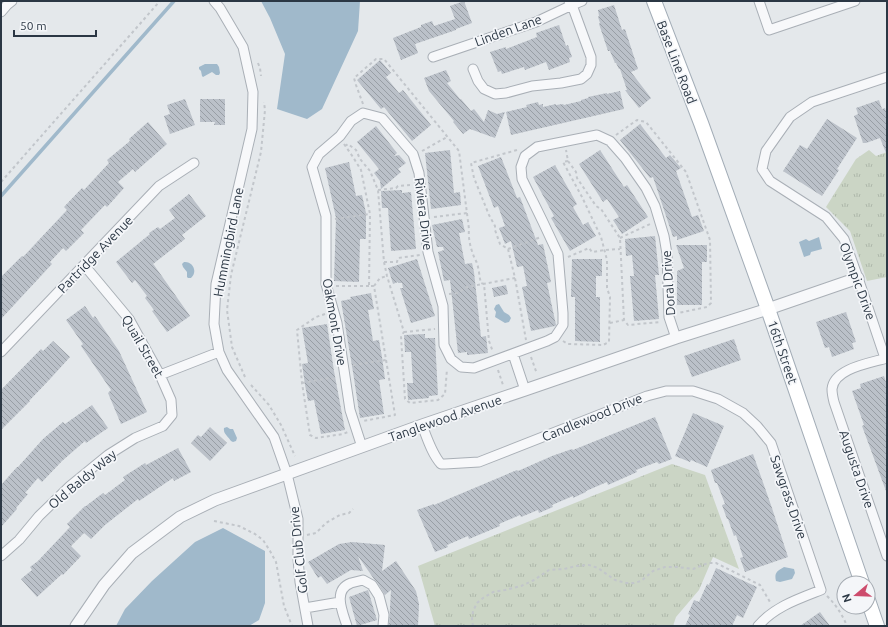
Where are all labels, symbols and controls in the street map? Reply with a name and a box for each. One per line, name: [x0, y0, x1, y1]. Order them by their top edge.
street label: Linden Lane: [473, 11, 543, 49]
scale bar: [14, 12, 96, 38]
street label: Base Line Road: [655, 18, 699, 106]
text: 50 m: [20, 19, 47, 32]
street label: Riviera Drive: [413, 177, 435, 251]
street label: Hummingbird Lane: [211, 186, 245, 298]
street label: Partridge Avenue: [55, 213, 135, 295]
street label: Olympic Drive: [837, 240, 879, 322]
street label: Doral Drive: [659, 250, 677, 316]
street label: Oakmont Drive: [320, 277, 350, 367]
street label: Quail Street: [119, 312, 167, 380]
street label: 16th Street: [766, 318, 800, 386]
street label: Candlewood Drive: [540, 390, 644, 444]
street label: Tanglewood Avenue: [387, 392, 503, 444]
street label: Augusta Drive: [837, 428, 877, 510]
street label: Old Baldy Way: [45, 447, 119, 511]
street label: Sawgrass Drive: [768, 453, 810, 541]
street label: Golf Club Drive: [286, 506, 310, 594]
north arrow: [836, 575, 876, 615]
text: N: [840, 592, 854, 604]

